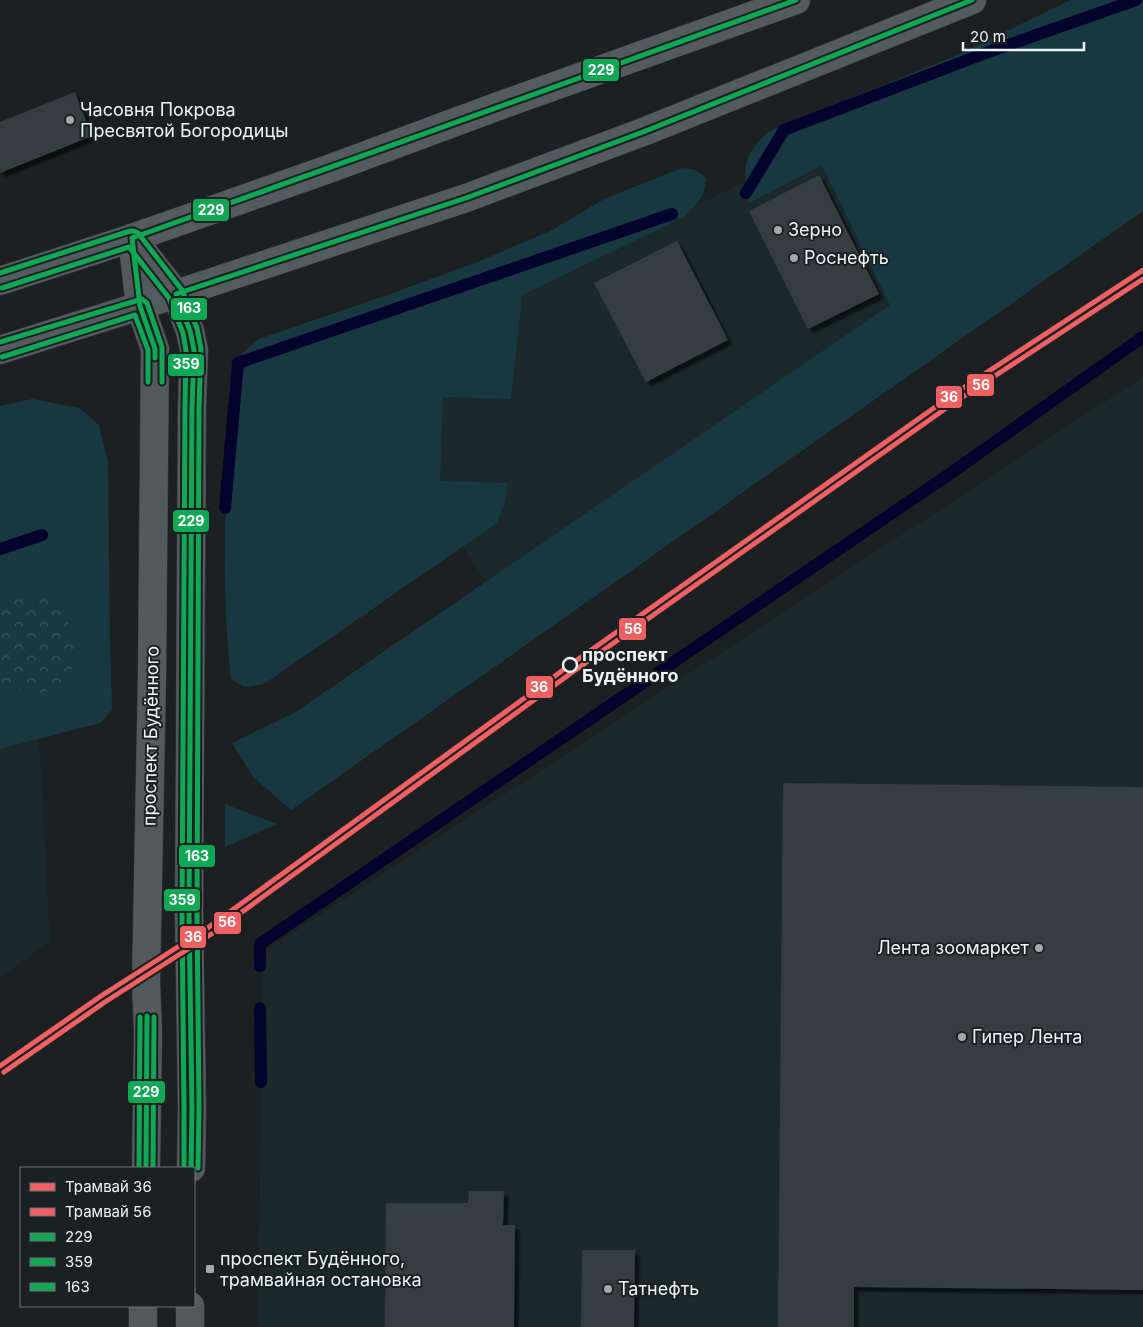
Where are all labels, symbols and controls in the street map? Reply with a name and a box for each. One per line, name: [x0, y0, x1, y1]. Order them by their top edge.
scale bar: [963, 20, 1084, 52]
text: 20 m: [970, 27, 1006, 46]
line badge: 229: [582, 58, 620, 82]
text: 229: [588, 61, 614, 78]
place label: Часовня Покрова Пресвятой Богородицы: [80, 99, 288, 141]
marker: Часовня Покрова Пресвятой Богородицы: [64, 114, 76, 126]
line badge: 229: [192, 198, 230, 222]
text: 229: [198, 201, 224, 218]
place label: Зерно: [788, 219, 842, 240]
marker: Зерно: [772, 224, 784, 236]
place label: Роснефть: [804, 247, 889, 268]
marker: Роснефть: [788, 252, 800, 264]
line badge: 163: [170, 297, 208, 321]
text: 163: [177, 299, 201, 316]
line badge: 359: [167, 353, 205, 377]
text: 359: [172, 355, 200, 372]
line badge: 56: [966, 373, 995, 397]
text: 56: [972, 376, 990, 393]
line badge: 36: [935, 385, 963, 409]
text: 36: [940, 388, 958, 405]
line badge: 229: [172, 509, 210, 533]
text: 229: [178, 512, 204, 529]
line badge: 56: [618, 617, 647, 641]
text: 56: [624, 620, 642, 637]
place label: проспект Будённого: [582, 644, 679, 686]
street label: проспект Будённого: [138, 646, 163, 826]
marker: проспект Будённого: [562, 657, 578, 673]
line badge: 36: [525, 675, 554, 699]
text: 36: [530, 678, 548, 695]
line badge: 163: [178, 844, 216, 868]
text: 163: [185, 847, 209, 864]
line badge: 359: [163, 888, 201, 912]
text: 359: [168, 891, 196, 908]
line badge: 56: [213, 911, 242, 935]
text: 56: [218, 913, 236, 930]
line badge: 36: [179, 925, 207, 949]
text: 36: [184, 928, 202, 945]
place label: Лента зоомаркет: [877, 937, 1030, 958]
marker: Лента зоомаркет: [1033, 942, 1045, 954]
place label: Гипер Лента: [972, 1026, 1082, 1047]
marker: Гипер Лента: [956, 1031, 968, 1043]
line badge: 229: [127, 1080, 166, 1104]
text: 229: [133, 1083, 159, 1100]
legend: [20, 1167, 195, 1307]
text: Трамвай 36: [65, 1177, 152, 1196]
text: Трамвай 56: [65, 1202, 152, 1221]
text: 229: [65, 1227, 93, 1246]
place label: проспект Будённого, трамвайная остановка: [220, 1248, 422, 1290]
text: 359: [65, 1252, 93, 1271]
marker: проспект Будённого, трамвайная остановка: [204, 1263, 216, 1275]
text: 163: [65, 1277, 90, 1296]
place label: Татнефть: [618, 1278, 699, 1299]
marker: Татнефть: [602, 1283, 614, 1295]

